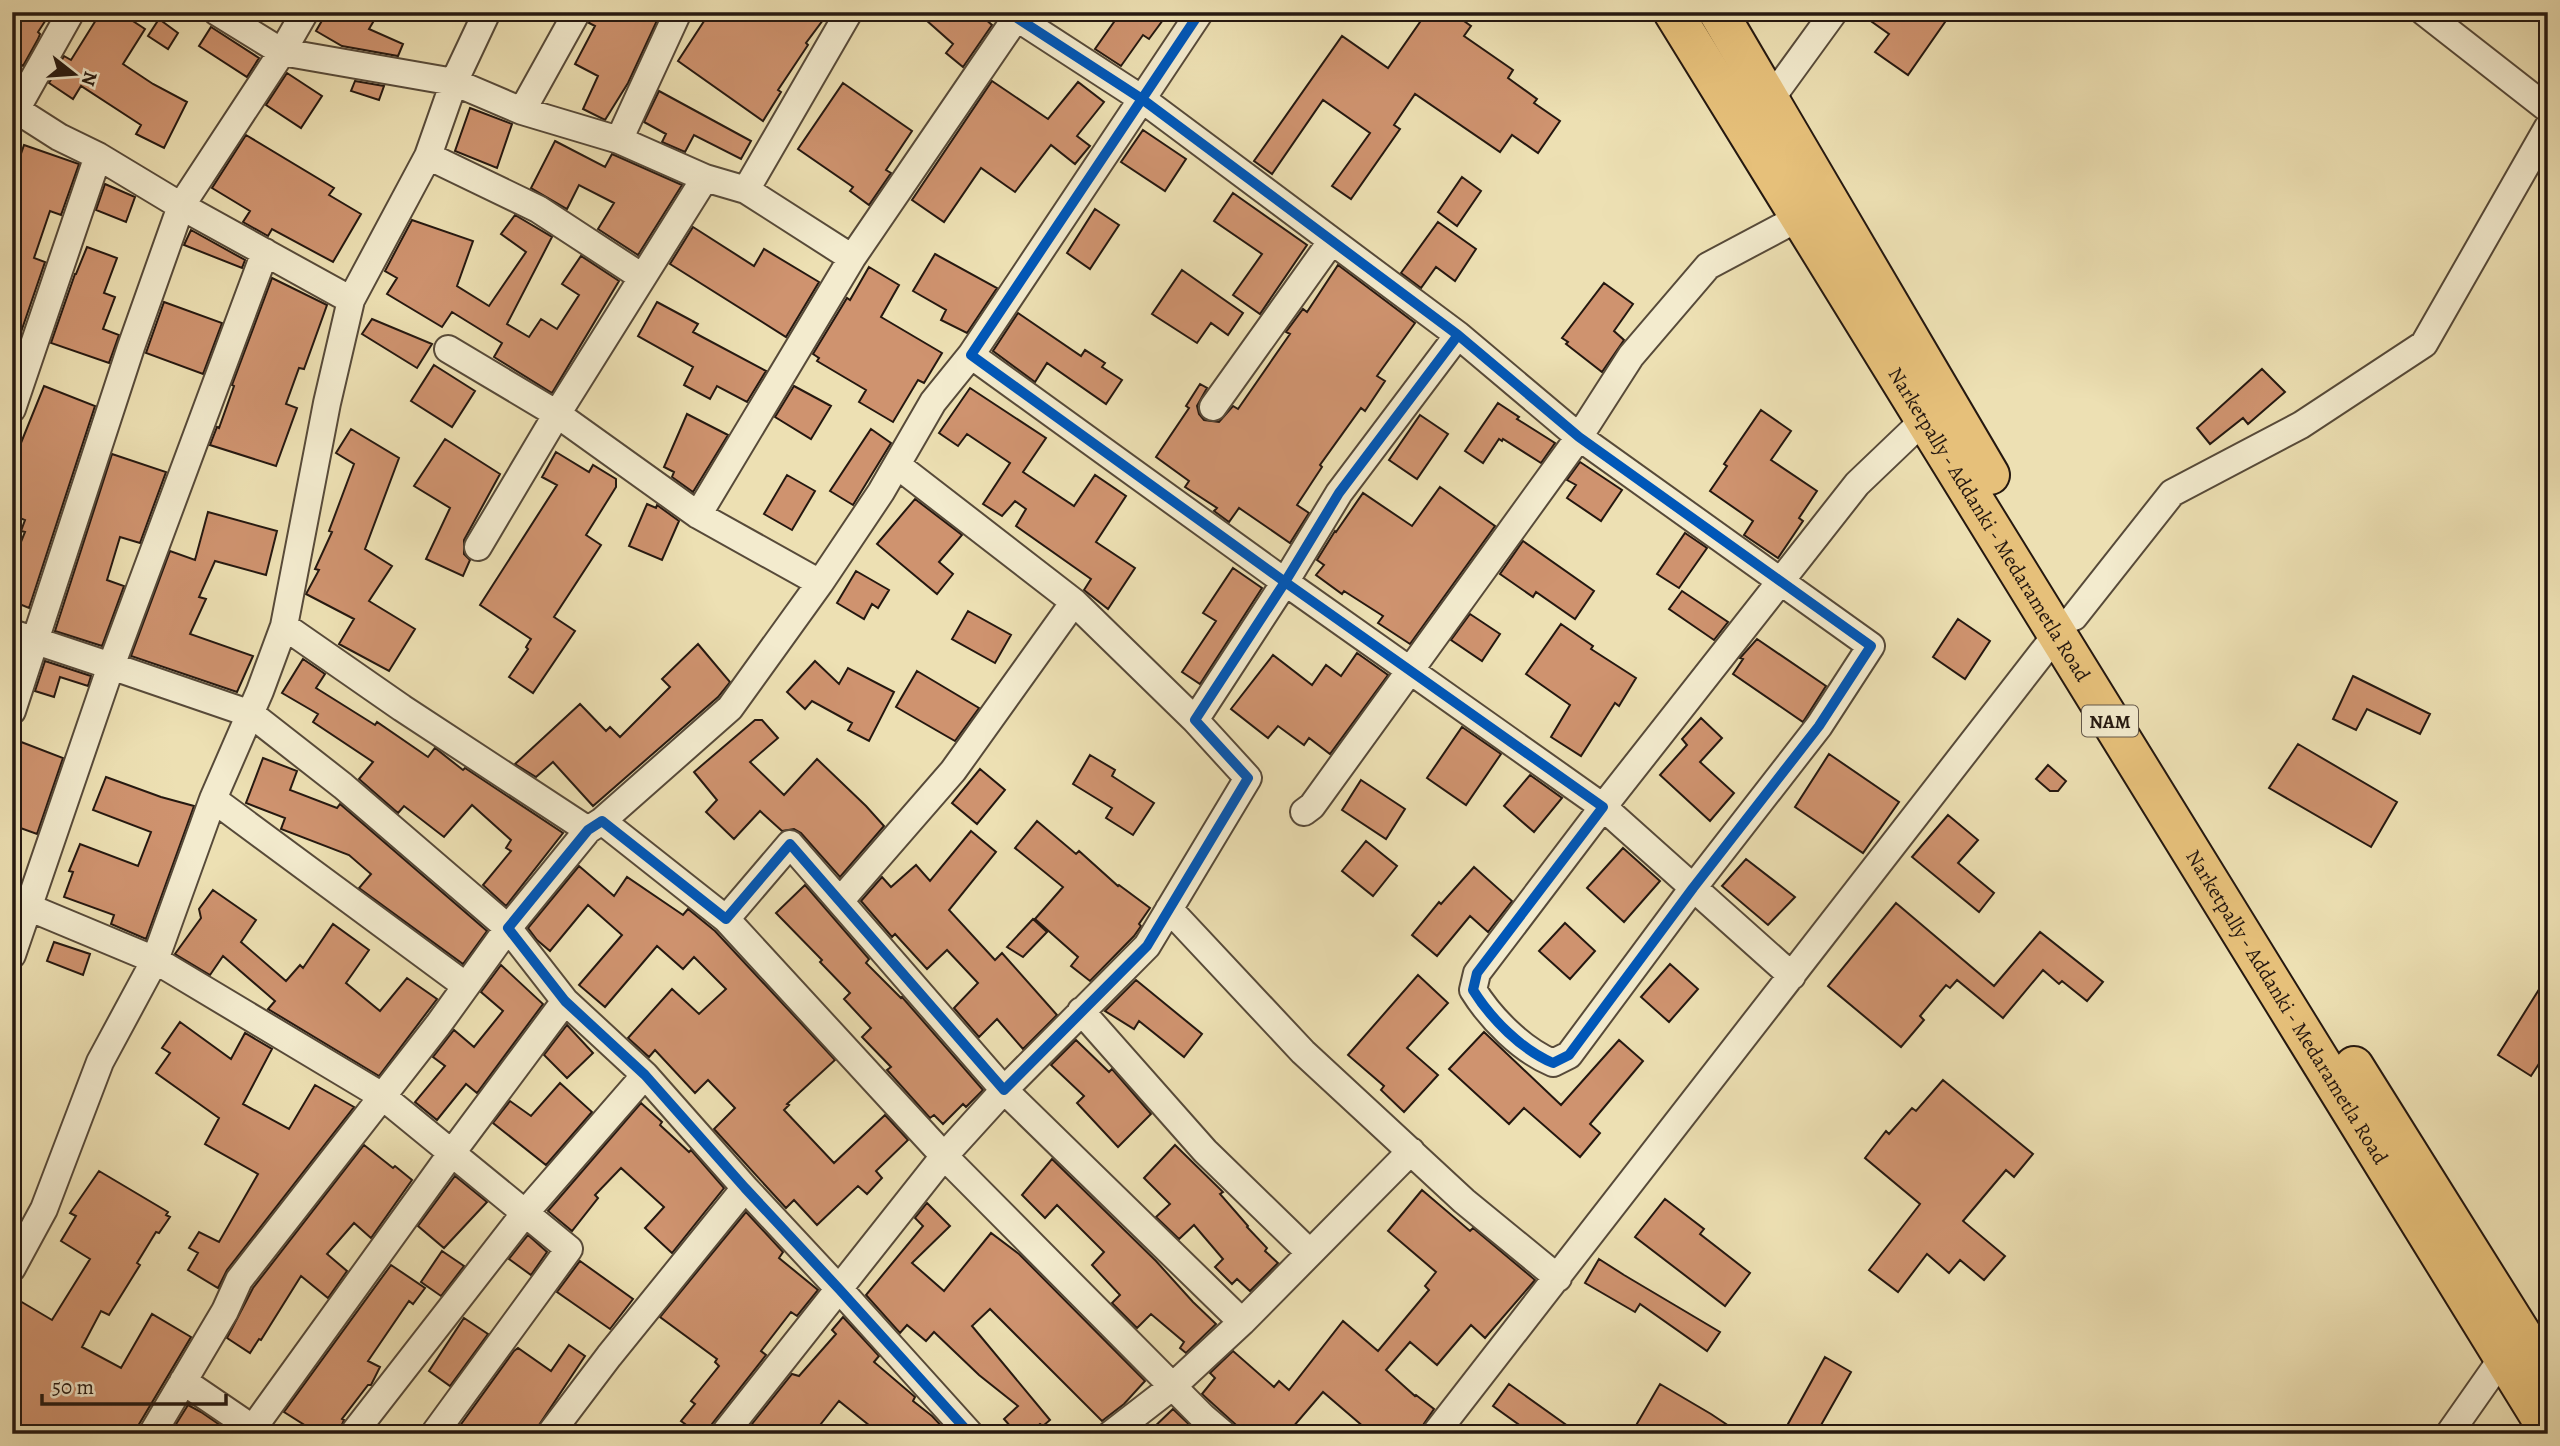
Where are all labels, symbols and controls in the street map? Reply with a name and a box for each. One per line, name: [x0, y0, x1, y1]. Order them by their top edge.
north arrow: [38, 38, 108, 108]
text: N: [75, 68, 104, 89]
street label: Narketpally - Addanki - Medarametla Road: [1881, 362, 2097, 688]
road number: NAM: [2082, 706, 2138, 736]
street label: Narketpally - Addanki - Medarametla Road: [2179, 844, 2395, 1170]
scale bar: [42, 1362, 226, 1406]
text: 50 m: [52, 1373, 94, 1401]

